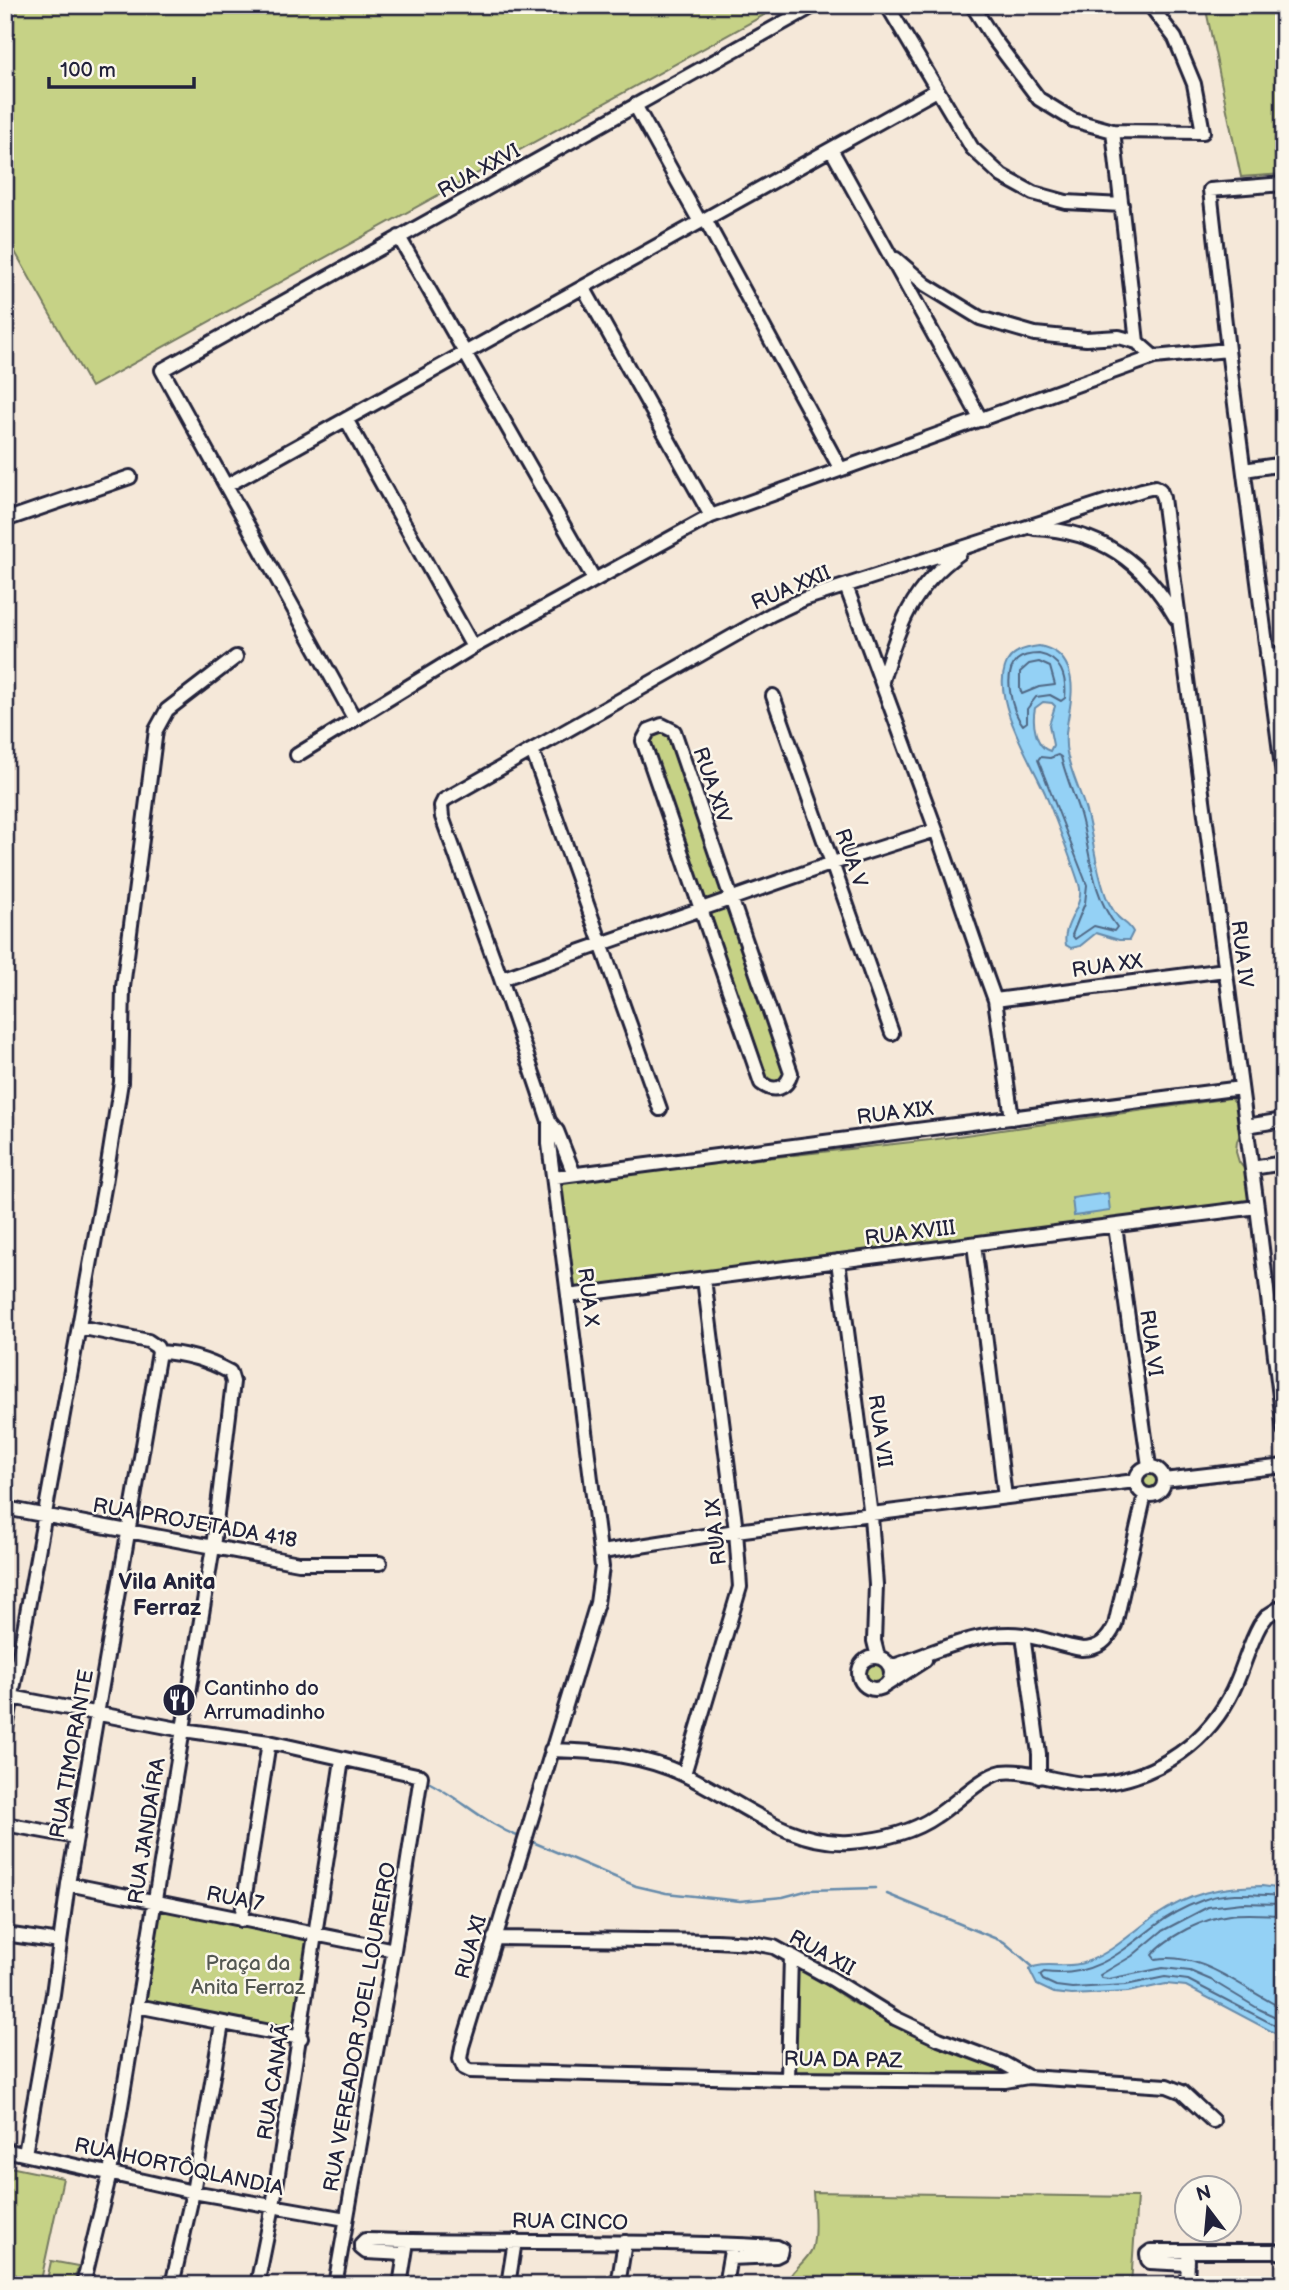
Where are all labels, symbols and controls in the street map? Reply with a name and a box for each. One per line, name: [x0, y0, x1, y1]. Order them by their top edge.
scale bar: [49, 46, 194, 90]
text: 100 m: [60, 58, 116, 83]
street label: RUA XXVI: [433, 138, 525, 204]
street label: RUA XXII: [748, 560, 834, 616]
street label: RUA XIV: [687, 744, 737, 826]
street label: RUA V: [829, 825, 873, 891]
street label: RUA IV: [1225, 919, 1259, 989]
street label: RUA XX: [1070, 949, 1144, 983]
street label: RUA XIX: [855, 1096, 935, 1130]
street label: RUA XVIII: [863, 1215, 957, 1251]
street label: RUA X: [572, 1266, 604, 1328]
street label: RUA VI: [1134, 1308, 1168, 1378]
street label: RUA VII: [862, 1393, 898, 1469]
street label: RUA PROJETADA 418: [91, 1493, 299, 1553]
street label: RUA IX: [700, 1497, 732, 1566]
district label: Vila Anita Ferraz: [118, 1568, 216, 1622]
street label: RUA TIMORANTE: [45, 1668, 99, 1840]
place label: Cantinho do Arrumadinho: [204, 1676, 325, 1725]
restaurant icon: Cantinho do Arrumadinho: [160, 1681, 198, 1719]
street label: RUA JANDAÍRA: [123, 1756, 171, 1906]
street label: RUA VEREADOR JOEL LOUREIRO: [319, 1860, 401, 2194]
street label: RUA 7: [204, 1881, 267, 1917]
street label: RUA XI: [450, 1912, 492, 1982]
street label: RUA XII: [784, 1925, 860, 1981]
park label: Praça da Anita Ferraz: [191, 1951, 306, 2000]
street label: RUA CANAÃ: [252, 2022, 296, 2142]
street label: RUA DA PAZ: [783, 2046, 903, 2074]
street label: RUA HORTÔQLANDIA: [72, 2133, 286, 2201]
north arrow: [1174, 2174, 1244, 2244]
text: N: [1194, 2181, 1214, 2207]
street label: RUA CINCO: [512, 2208, 628, 2236]

